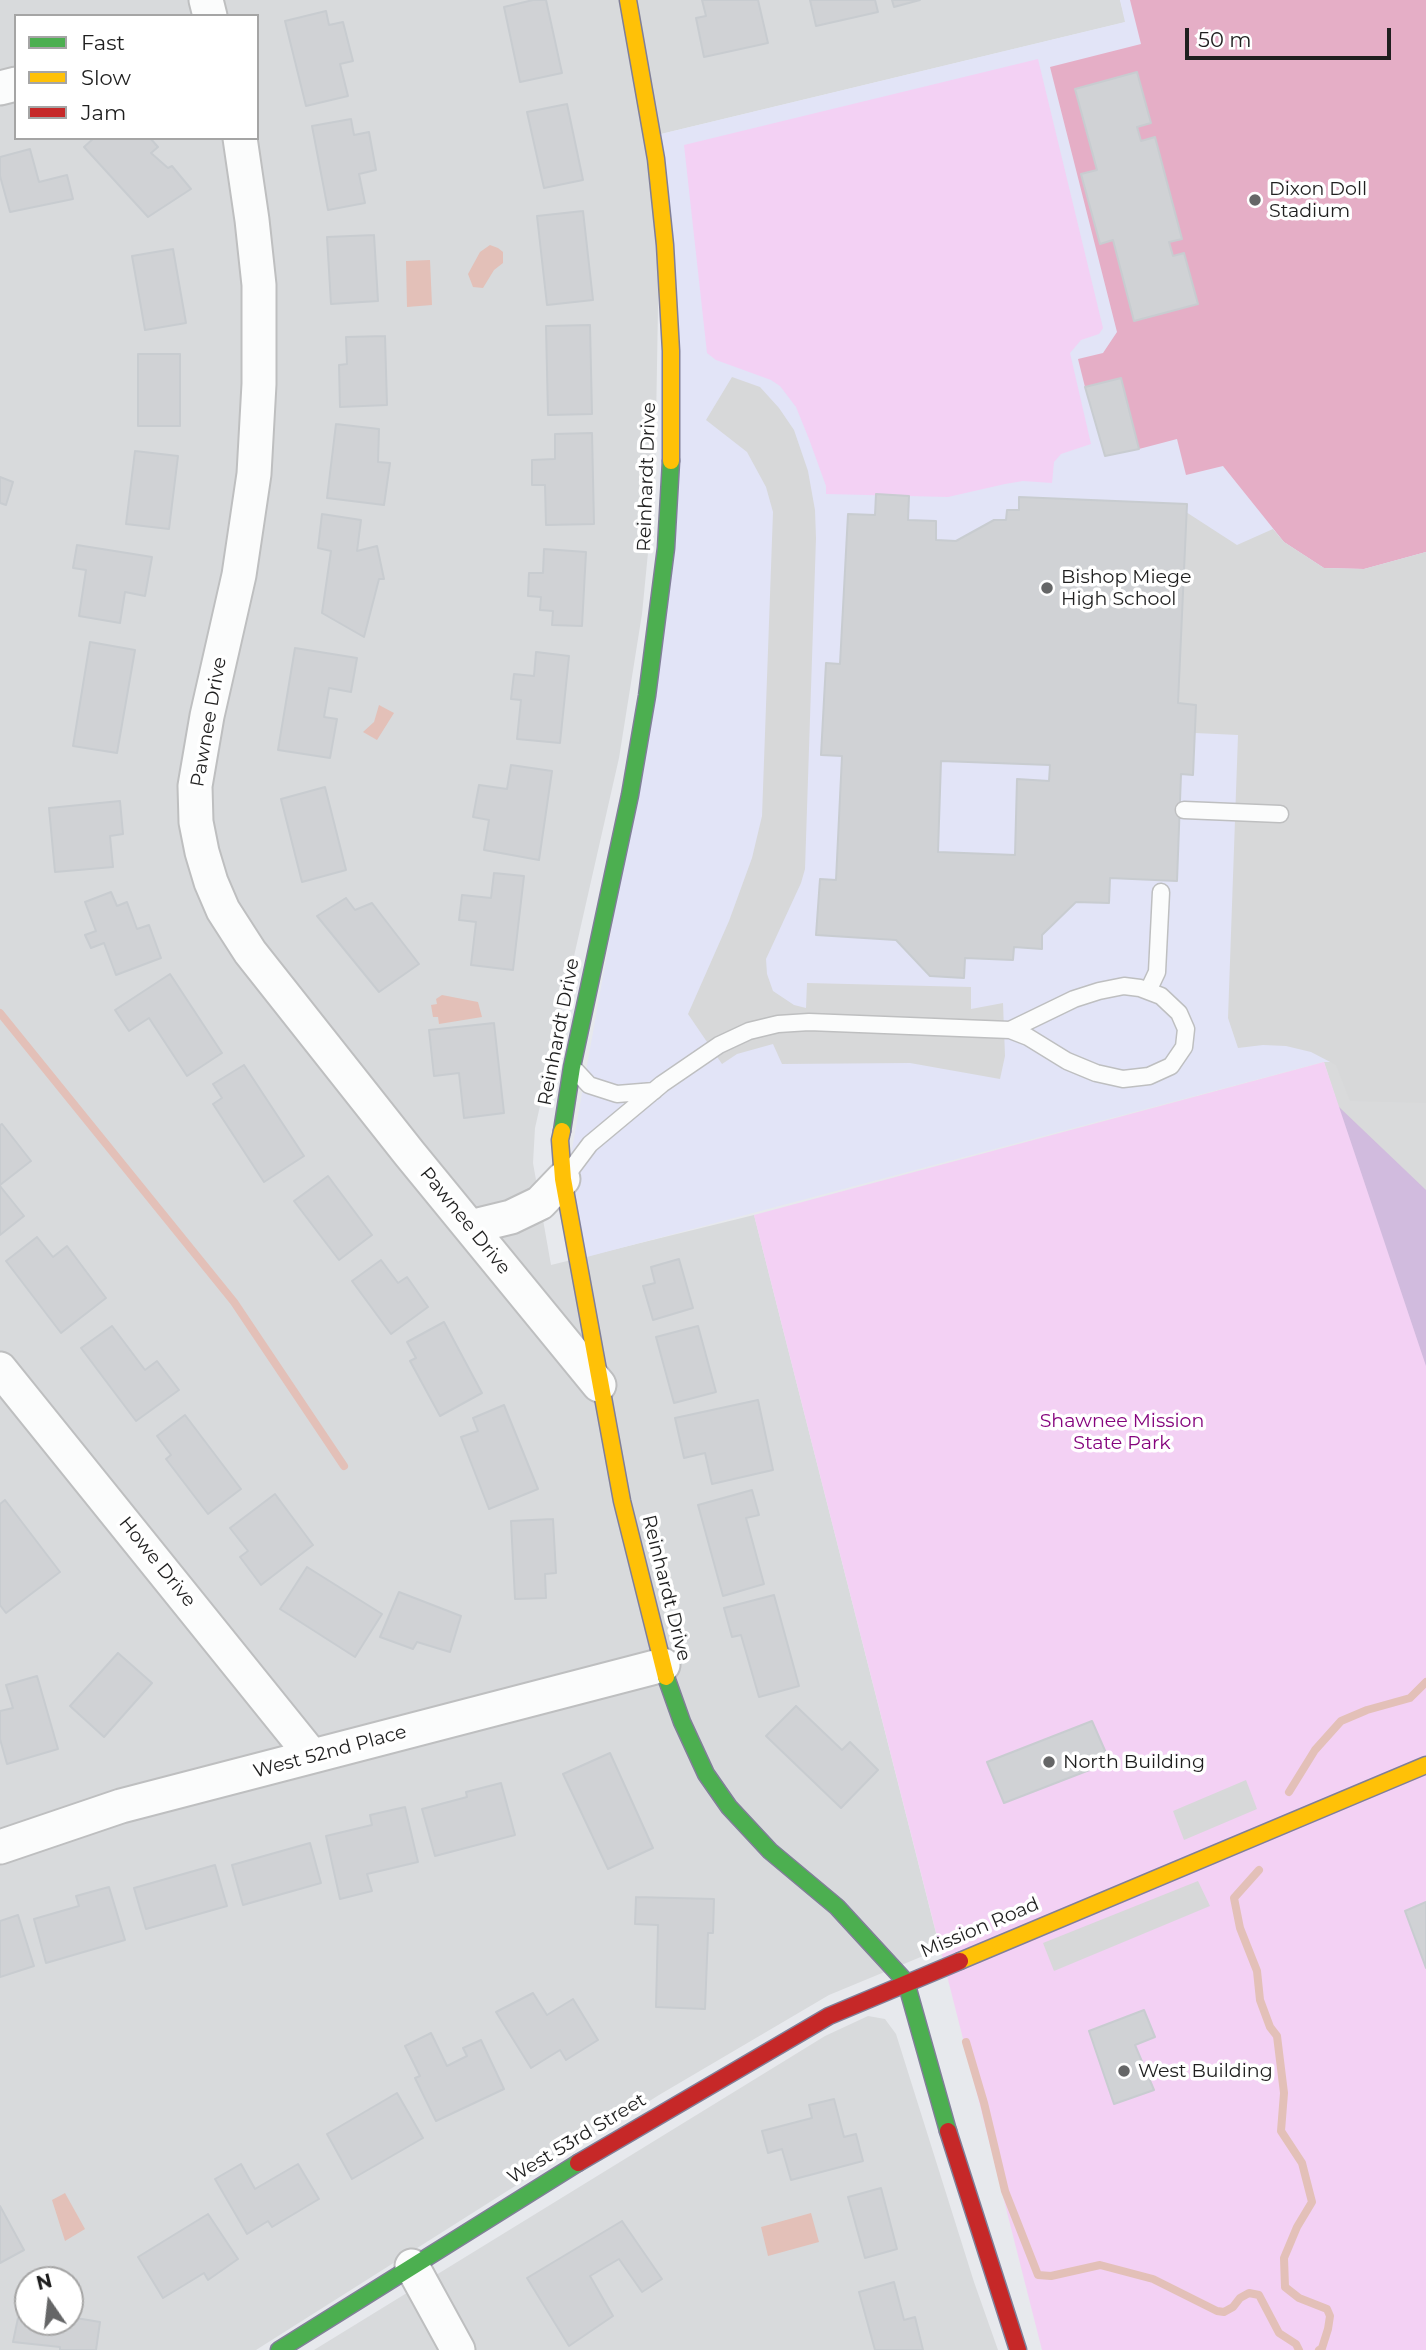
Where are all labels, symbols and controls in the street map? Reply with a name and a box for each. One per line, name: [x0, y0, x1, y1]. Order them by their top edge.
legend: [14, 14, 259, 140]
scale bar: [1188, 14, 1394, 58]
text: 50 m: [1198, 27, 1252, 52]
text: Fast: [81, 30, 125, 55]
text: Slow: [81, 65, 131, 90]
text: Jam: [81, 100, 126, 125]
place label: Dixon Doll Stadium: [1269, 178, 1367, 222]
marker: Dixon Doll Stadium: [1247, 192, 1263, 208]
street label: Reinhardt Drive: [633, 402, 661, 552]
place label: Bishop Miege High School: [1061, 566, 1192, 610]
marker: Bishop Miege High School: [1039, 580, 1055, 596]
street label: Pawnee Drive: [186, 655, 232, 789]
street label: Reinhardt Drive: [534, 956, 584, 1108]
street label: Pawnee Drive: [415, 1163, 515, 1279]
park label: Shawnee Mission State Park: [1040, 1410, 1204, 1454]
street label: Howe Drive: [114, 1512, 200, 1612]
street label: Reinhardt Drive: [637, 1513, 695, 1663]
street label: West 52nd Place: [251, 1721, 409, 1783]
place label: North Building: [1063, 1751, 1205, 1773]
marker: North Building: [1041, 1754, 1057, 1770]
street label: Mission Road: [917, 1893, 1043, 1963]
place label: West Building: [1138, 2060, 1273, 2082]
marker: West Building: [1116, 2063, 1132, 2079]
street label: West 53rd Street: [504, 2089, 650, 2189]
north arrow: [14, 2266, 84, 2336]
text: N: [34, 2269, 55, 2295]

